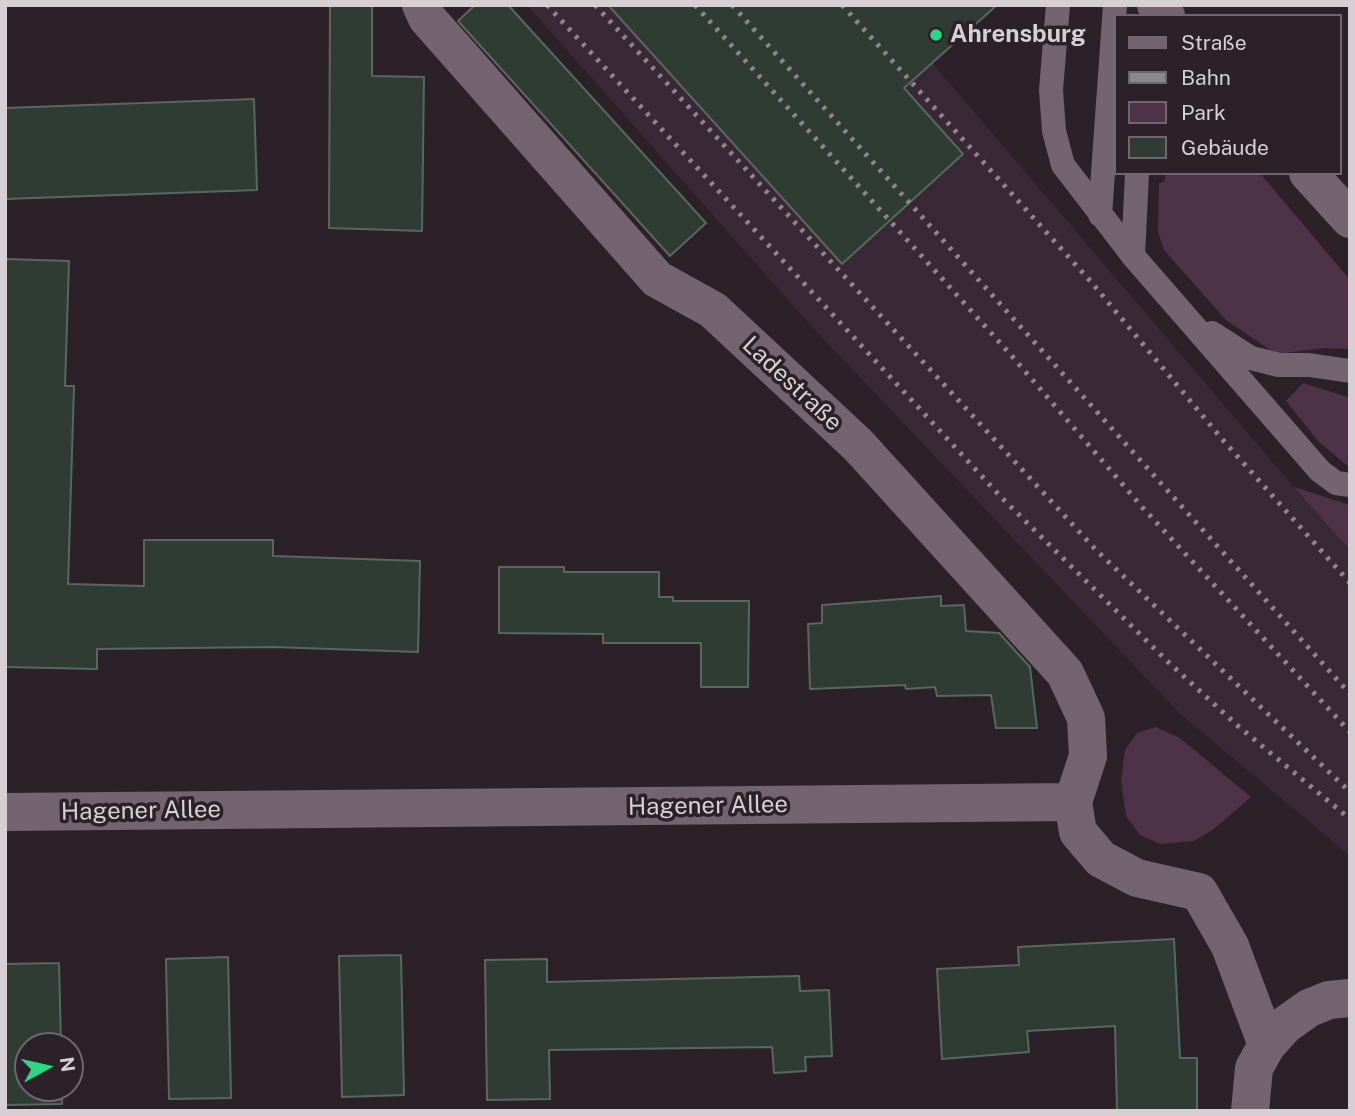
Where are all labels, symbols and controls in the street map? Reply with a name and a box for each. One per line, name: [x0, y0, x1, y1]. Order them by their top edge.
legend: [1114, 14, 1341, 175]
place label: Ahrensburg: [950, 21, 1086, 49]
marker: Ahrensburg: [928, 27, 944, 43]
text: Straße: [1181, 30, 1247, 55]
text: Bahn: [1181, 65, 1231, 90]
text: Park: [1181, 100, 1226, 125]
text: Gebäude: [1181, 135, 1269, 160]
street label: Ladestraße: [736, 331, 848, 437]
street label: Hagener Allee: [628, 790, 788, 822]
street label: Hagener Allee: [61, 795, 221, 827]
north arrow: [14, 1032, 84, 1102]
text: N: [56, 1055, 80, 1073]

